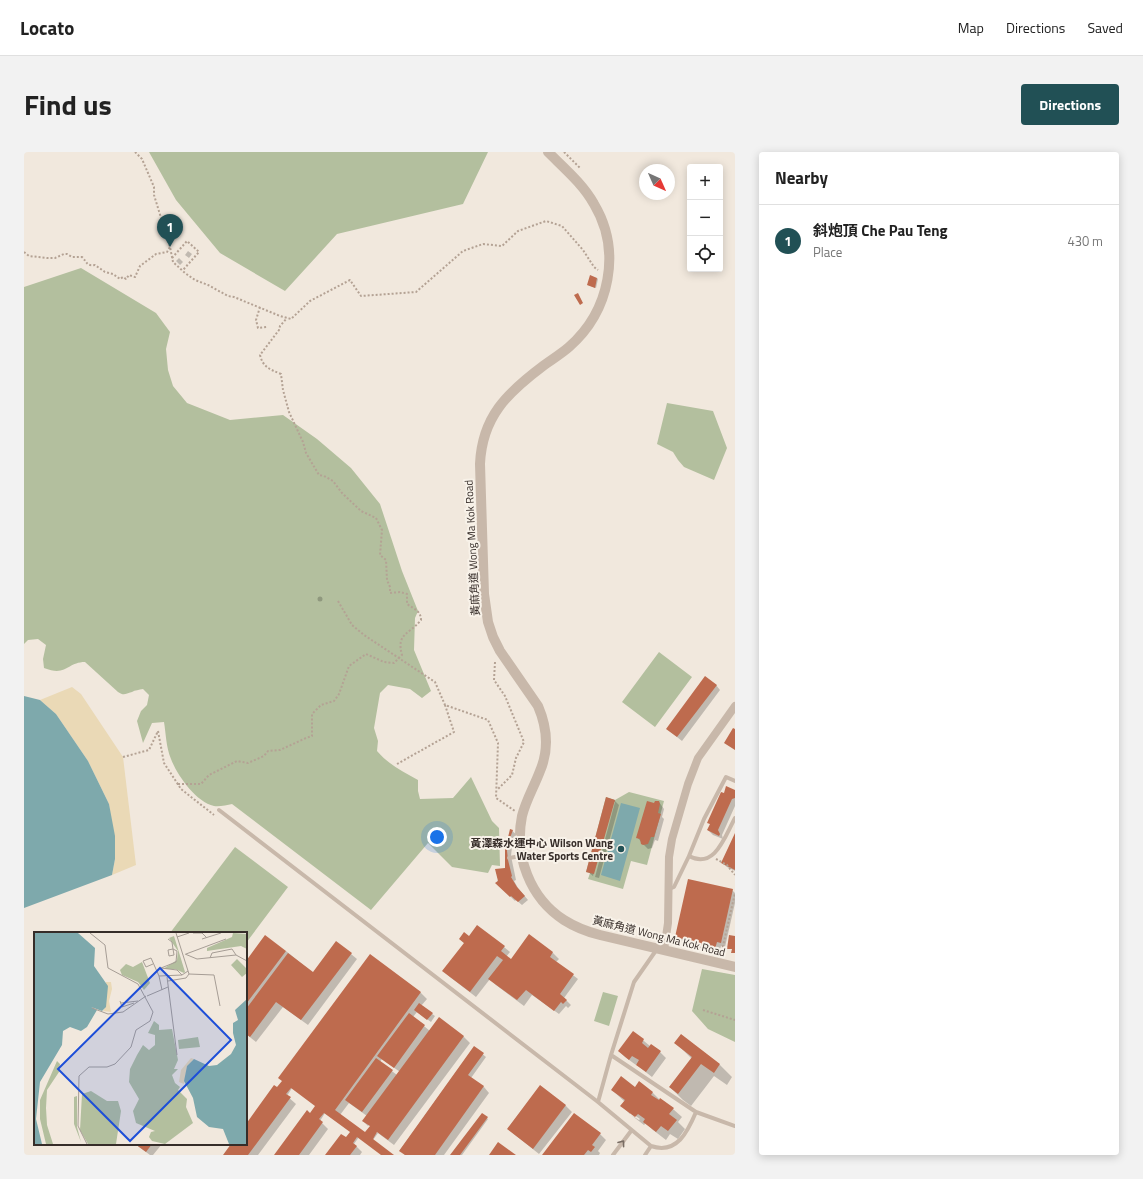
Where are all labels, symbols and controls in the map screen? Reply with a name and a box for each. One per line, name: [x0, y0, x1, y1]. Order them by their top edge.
text: Locato: [20, 13, 74, 42]
text: Map: [958, 17, 984, 38]
text: Directions: [1006, 17, 1065, 38]
text: Saved: [1087, 17, 1123, 38]
text: Find us: [24, 83, 112, 126]
button: Directions: [1021, 84, 1119, 125]
north arrow: [639, 164, 675, 200]
map controls: [687, 164, 723, 272]
button: +: [687, 164, 723, 200]
text: Nearby: [775, 165, 828, 191]
button: −: [687, 200, 723, 236]
pin: 1: [157, 214, 183, 247]
text: 斜炮頂 Che Pau Teng: [813, 219, 948, 242]
text: 1: [784, 231, 792, 251]
text: 430 m: [1067, 231, 1103, 251]
button: locate: [687, 236, 723, 272]
text: Place: [813, 242, 842, 262]
street label: 黃麻角道 Wong Ma Kok Road: [460, 479, 484, 616]
your location: [427, 827, 447, 847]
place label: 黃澤森水運中心 Wilson Wang Water Sports Centre: [470, 835, 613, 864]
marker: 黃澤森水運中心 Wilson Wang Water Sports Centre: [616, 844, 626, 854]
street label: 黃麻角道 Wong Ma Kok Road: [591, 912, 727, 960]
inset map: [34, 932, 247, 1145]
one-way arrow: [618, 1140, 625, 1147]

